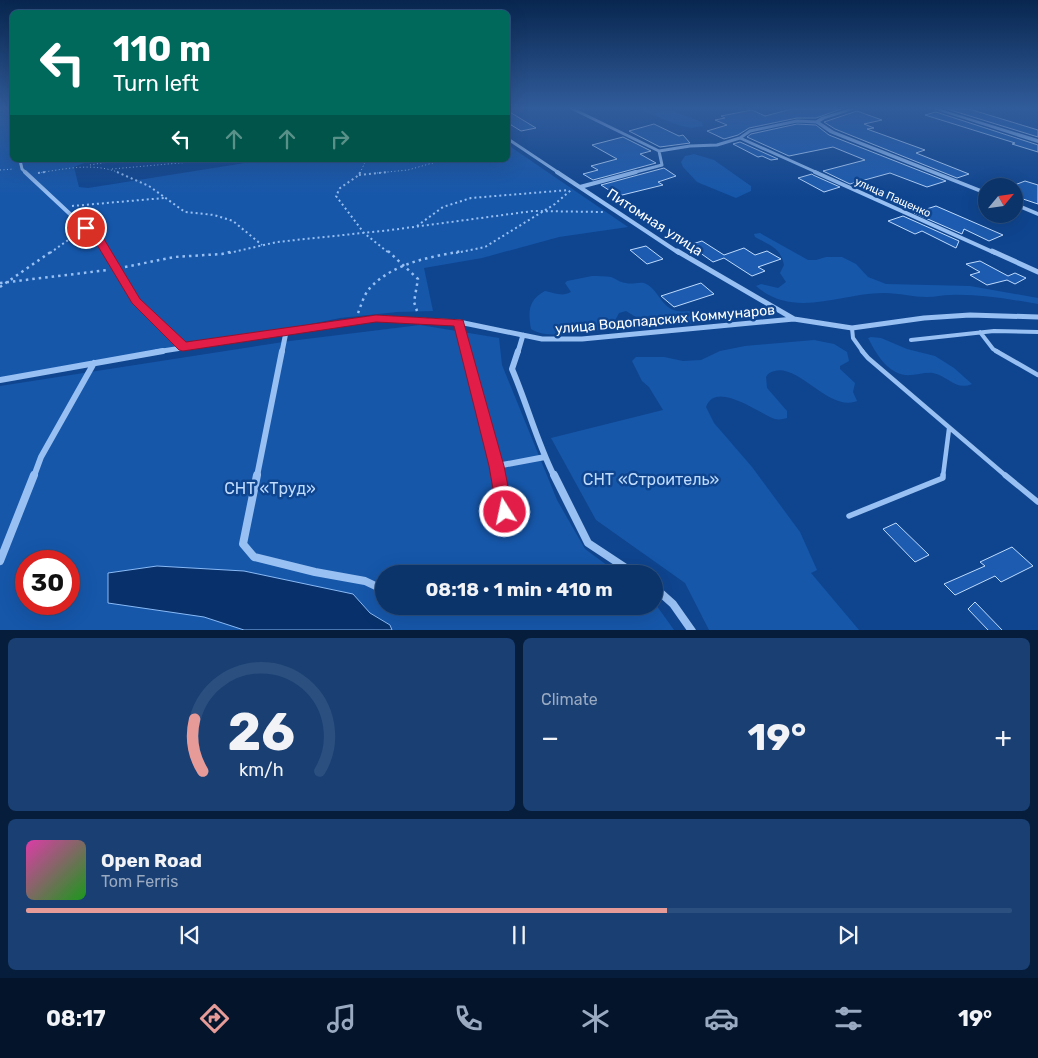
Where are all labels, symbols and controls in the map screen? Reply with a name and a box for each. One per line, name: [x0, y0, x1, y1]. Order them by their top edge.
text: 110 m: [113, 28, 211, 70]
icon: left: [30, 30, 95, 95]
text: Turn left: [113, 70, 199, 97]
icon: left: [167, 125, 195, 153]
icon: ahead: [220, 125, 248, 153]
icon: ahead: [273, 125, 301, 153]
icon: right: [326, 125, 354, 153]
street label: улица Пащенко: [853, 175, 933, 220]
north arrow: [978, 178, 1022, 222]
map controls: [978, 178, 1023, 223]
street label: Питомная улица: [604, 185, 706, 260]
pin: [65, 207, 107, 249]
icon: arrive: [72, 214, 100, 242]
street label: улица Водопадских Коммунаров: [554, 301, 776, 338]
park label: СНТ «Строитель»: [583, 470, 719, 489]
park label: СНТ «Труд»: [224, 479, 316, 498]
position arrow: [478, 485, 530, 537]
speed limit sign: 30: [15, 550, 80, 615]
text: 08:18 · 1 min · 410 m: [425, 578, 613, 601]
text: Climate: [541, 690, 598, 709]
text: 26: [228, 701, 295, 763]
text: 19°: [747, 714, 806, 760]
text: −: [541, 721, 559, 754]
text: +: [995, 721, 1012, 754]
text: km/h: [239, 759, 284, 780]
text: Open Road: [101, 849, 202, 872]
text: Tom Ferris: [101, 872, 178, 891]
icon: previous: [176, 921, 204, 949]
icon: pause: [505, 921, 533, 949]
icon: next: [834, 921, 862, 949]
icon: directions: [197, 1001, 232, 1036]
icon: music: [324, 1001, 359, 1036]
icon: phone: [451, 1001, 486, 1036]
icon: climate: [578, 1001, 613, 1036]
icon: car: [704, 1001, 739, 1036]
icon: filters: [831, 1001, 866, 1036]
text: 08:17: [46, 1005, 106, 1032]
text: 19°: [958, 1005, 992, 1032]

